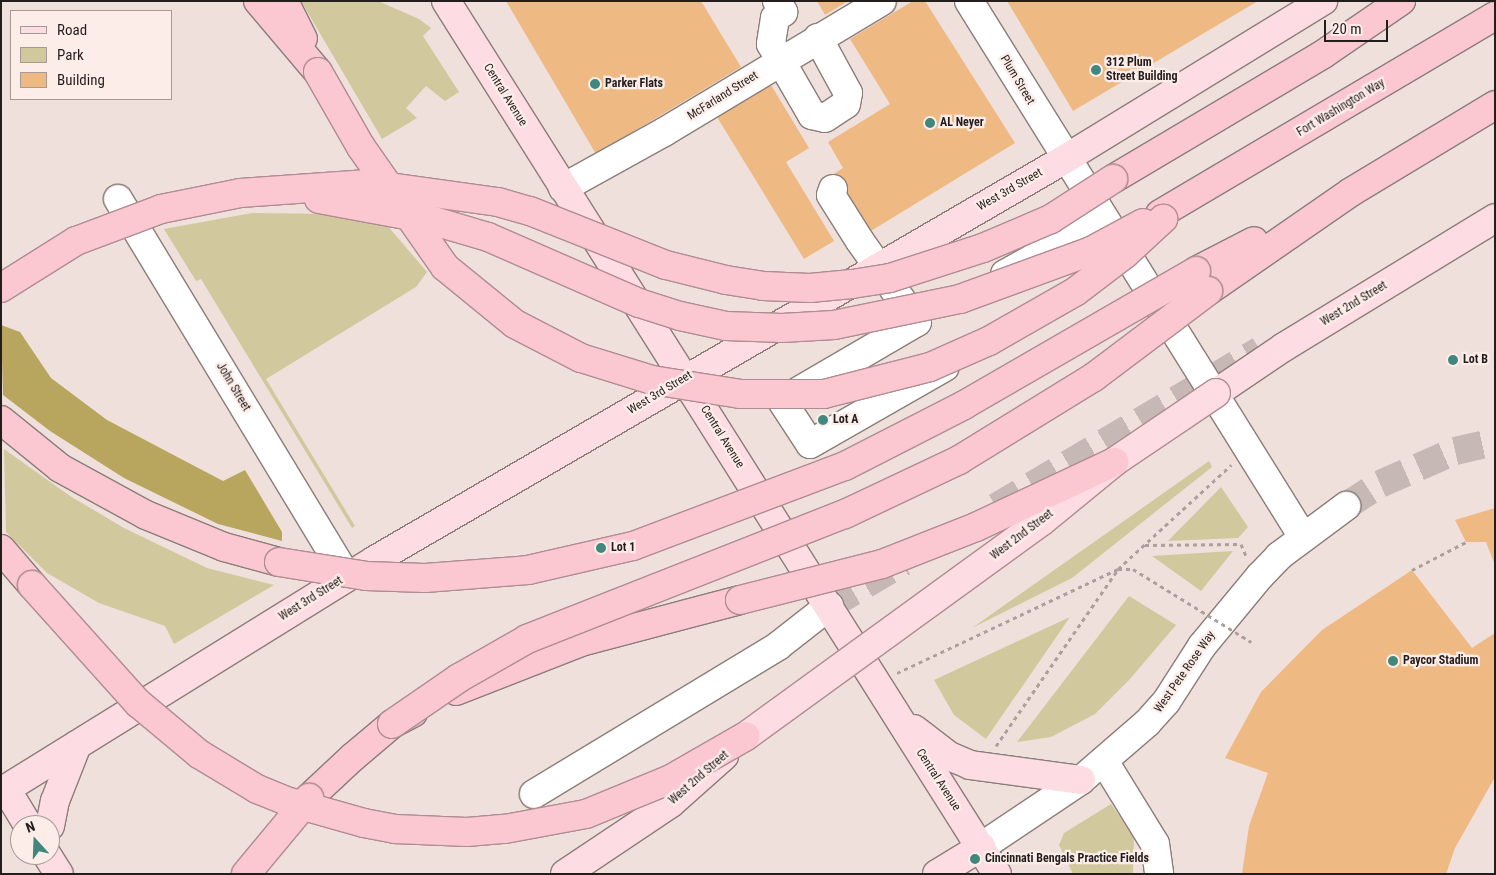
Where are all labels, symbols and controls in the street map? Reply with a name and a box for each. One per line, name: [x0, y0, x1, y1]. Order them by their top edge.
legend: [10, 10, 172, 100]
scale bar: [1326, 10, 1390, 42]
text: 20 m: [1332, 20, 1362, 38]
text: Road: [57, 21, 87, 39]
text: Park: [57, 46, 84, 64]
street label: Plum Street: [997, 53, 1037, 107]
place label: 312 Plum Street Building: [1106, 56, 1178, 84]
street label: Central Avenue: [480, 61, 530, 129]
marker: 312 Plum Street Building: [1090, 64, 1102, 76]
street label: McFarland Street: [685, 69, 761, 123]
text: Building: [57, 71, 105, 89]
street label: Fort Washington Way: [1294, 76, 1388, 140]
place label: Parker Flats: [605, 77, 663, 91]
marker: Parker Flats: [589, 78, 601, 90]
place label: AL Neyer: [940, 116, 984, 130]
marker: AL Neyer: [924, 117, 936, 129]
street label: West 3rd Street: [975, 166, 1045, 214]
street label: West 2nd Street: [1318, 279, 1390, 329]
place label: Lot B: [1463, 353, 1488, 367]
marker: Lot B: [1447, 354, 1459, 366]
street label: John Street: [213, 360, 253, 414]
street label: West 3rd Street: [625, 368, 695, 418]
street label: Central Avenue: [697, 403, 747, 471]
place label: Lot A: [833, 413, 858, 427]
marker: Lot A: [817, 414, 829, 426]
street label: West 2nd Street: [988, 507, 1056, 563]
place label: Lot 1: [611, 541, 635, 555]
marker: Lot 1: [595, 542, 607, 554]
street label: West 3rd Street: [276, 574, 346, 624]
street label: West Pete Rose Way: [1151, 628, 1219, 716]
place label: Paycor Stadium: [1403, 654, 1478, 668]
marker: Paycor Stadium: [1387, 655, 1399, 667]
street label: Central Avenue: [913, 746, 963, 814]
street label: West 2nd Street: [666, 748, 732, 808]
north arrow: [10, 815, 60, 865]
text: N: [23, 818, 37, 836]
place label: Cincinnati Bengals Practice Fields: [985, 852, 1149, 866]
marker: Cincinnati Bengals Practice Fields: [969, 853, 981, 865]

